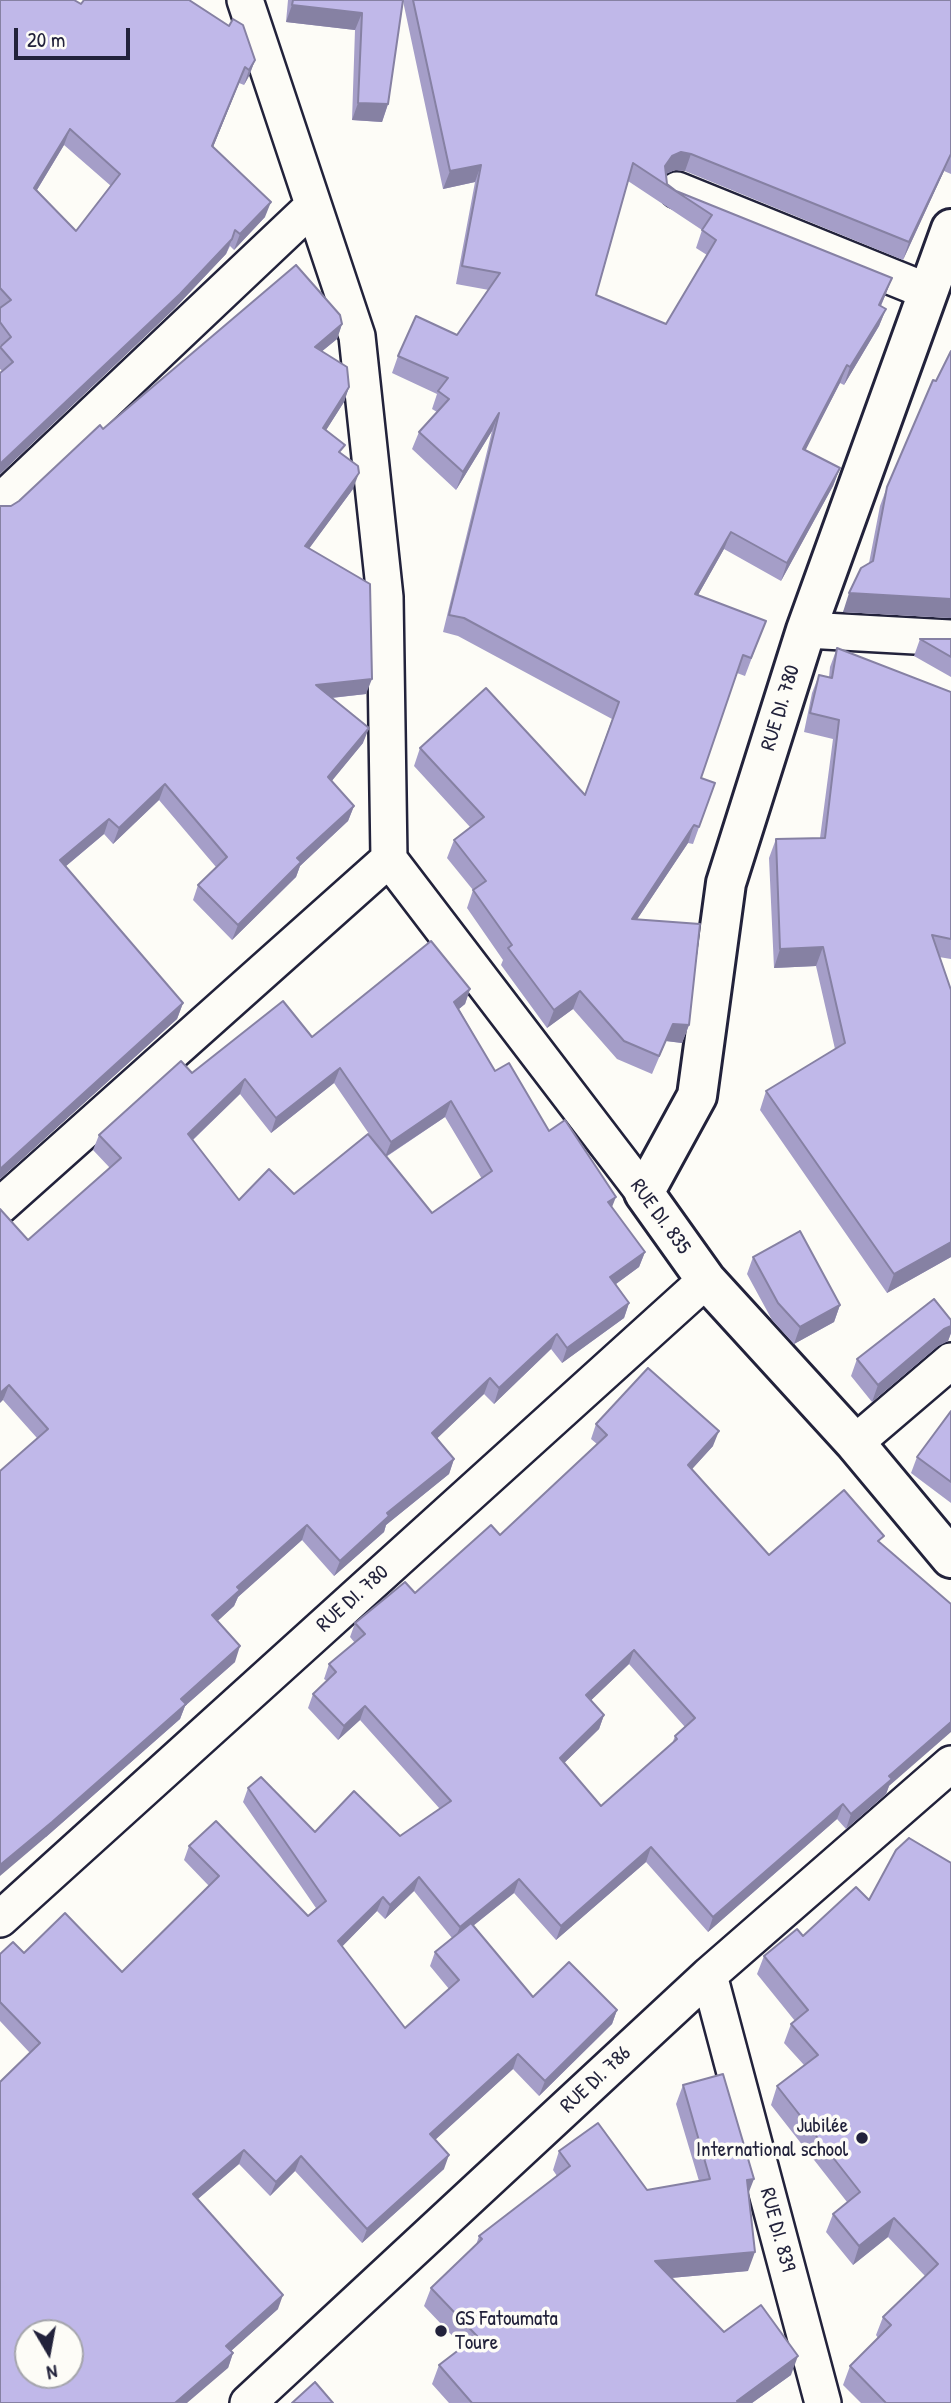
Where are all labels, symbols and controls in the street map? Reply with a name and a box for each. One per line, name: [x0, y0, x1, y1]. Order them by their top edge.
scale bar: [18, 14, 133, 58]
text: 20 m: [27, 25, 65, 54]
street label: RUE DI. 780: [756, 662, 806, 754]
street label: RUE DI. 835: [624, 1174, 696, 1260]
street label: RUE DI. 780: [312, 1560, 394, 1638]
street label: RUE DI. 786: [555, 2041, 637, 2119]
place label: Jubilée International school: [696, 2113, 848, 2163]
marker: Jubilée International school: [854, 2130, 870, 2146]
street label: RUE DI. 839: [754, 2185, 800, 2275]
place label: GS Fatoumata Toure: [455, 2306, 558, 2356]
north arrow: [14, 2319, 84, 2389]
marker: GS Fatoumata Toure: [433, 2323, 449, 2339]
text: N: [45, 2359, 60, 2386]

